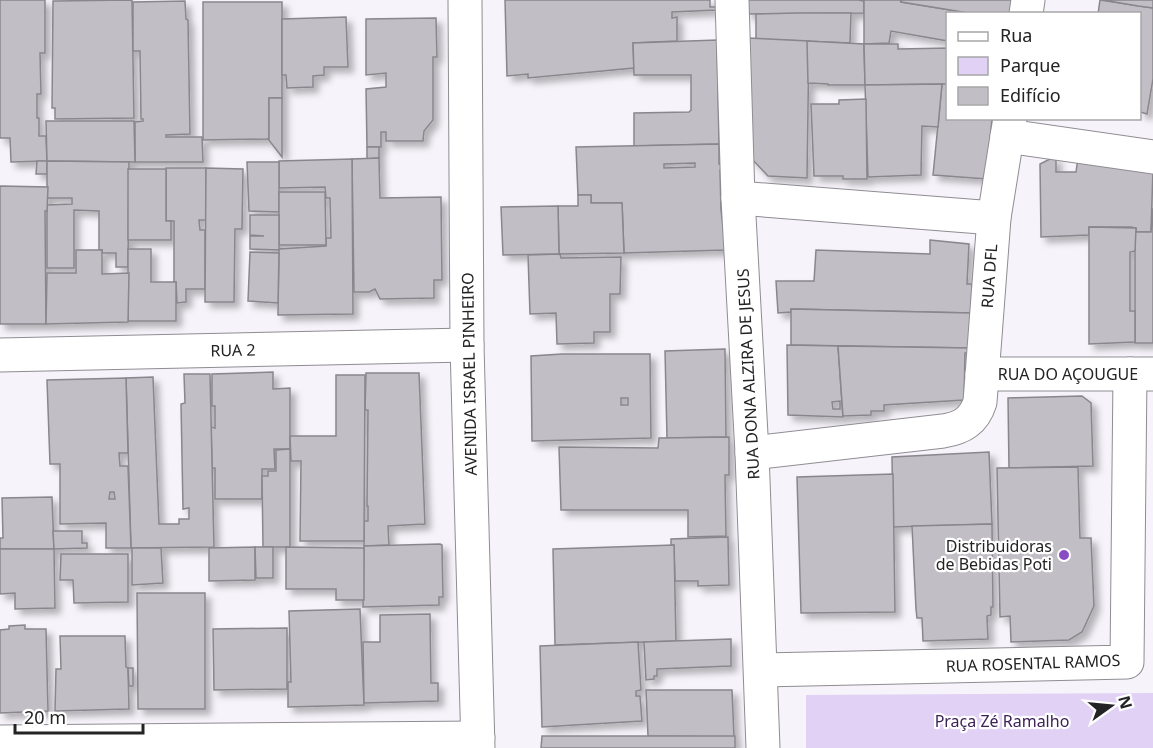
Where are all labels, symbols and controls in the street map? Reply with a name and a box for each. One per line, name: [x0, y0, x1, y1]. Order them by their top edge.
legend: [946, 12, 1141, 120]
text: Rua: [1000, 23, 1032, 47]
text: Parque: [1000, 53, 1060, 77]
text: Edifício: [1000, 83, 1061, 107]
street label: RUA DFL: [976, 243, 1002, 309]
street label: RUA DONA ALZIRA DE JESUS: [731, 268, 765, 480]
street label: AVENIDA ISRAEL PINHEIRO: [456, 272, 482, 476]
street label: RUA 2: [210, 339, 256, 361]
street label: RUA DO AÇOUGUE: [998, 363, 1138, 385]
place label: Distribuidoras de Bebidas Poti: [936, 535, 1052, 575]
marker: Distribuidoras de Bebidas Poti: [1057, 548, 1071, 562]
street label: RUA ROSENTAL RAMOS: [945, 649, 1121, 677]
north arrow: [1081, 676, 1141, 736]
text: N: [1113, 693, 1138, 711]
scale bar: [15, 697, 142, 735]
text: 20 m: [24, 705, 66, 729]
park label: Praça Zé Ramalho: [935, 710, 1069, 732]

